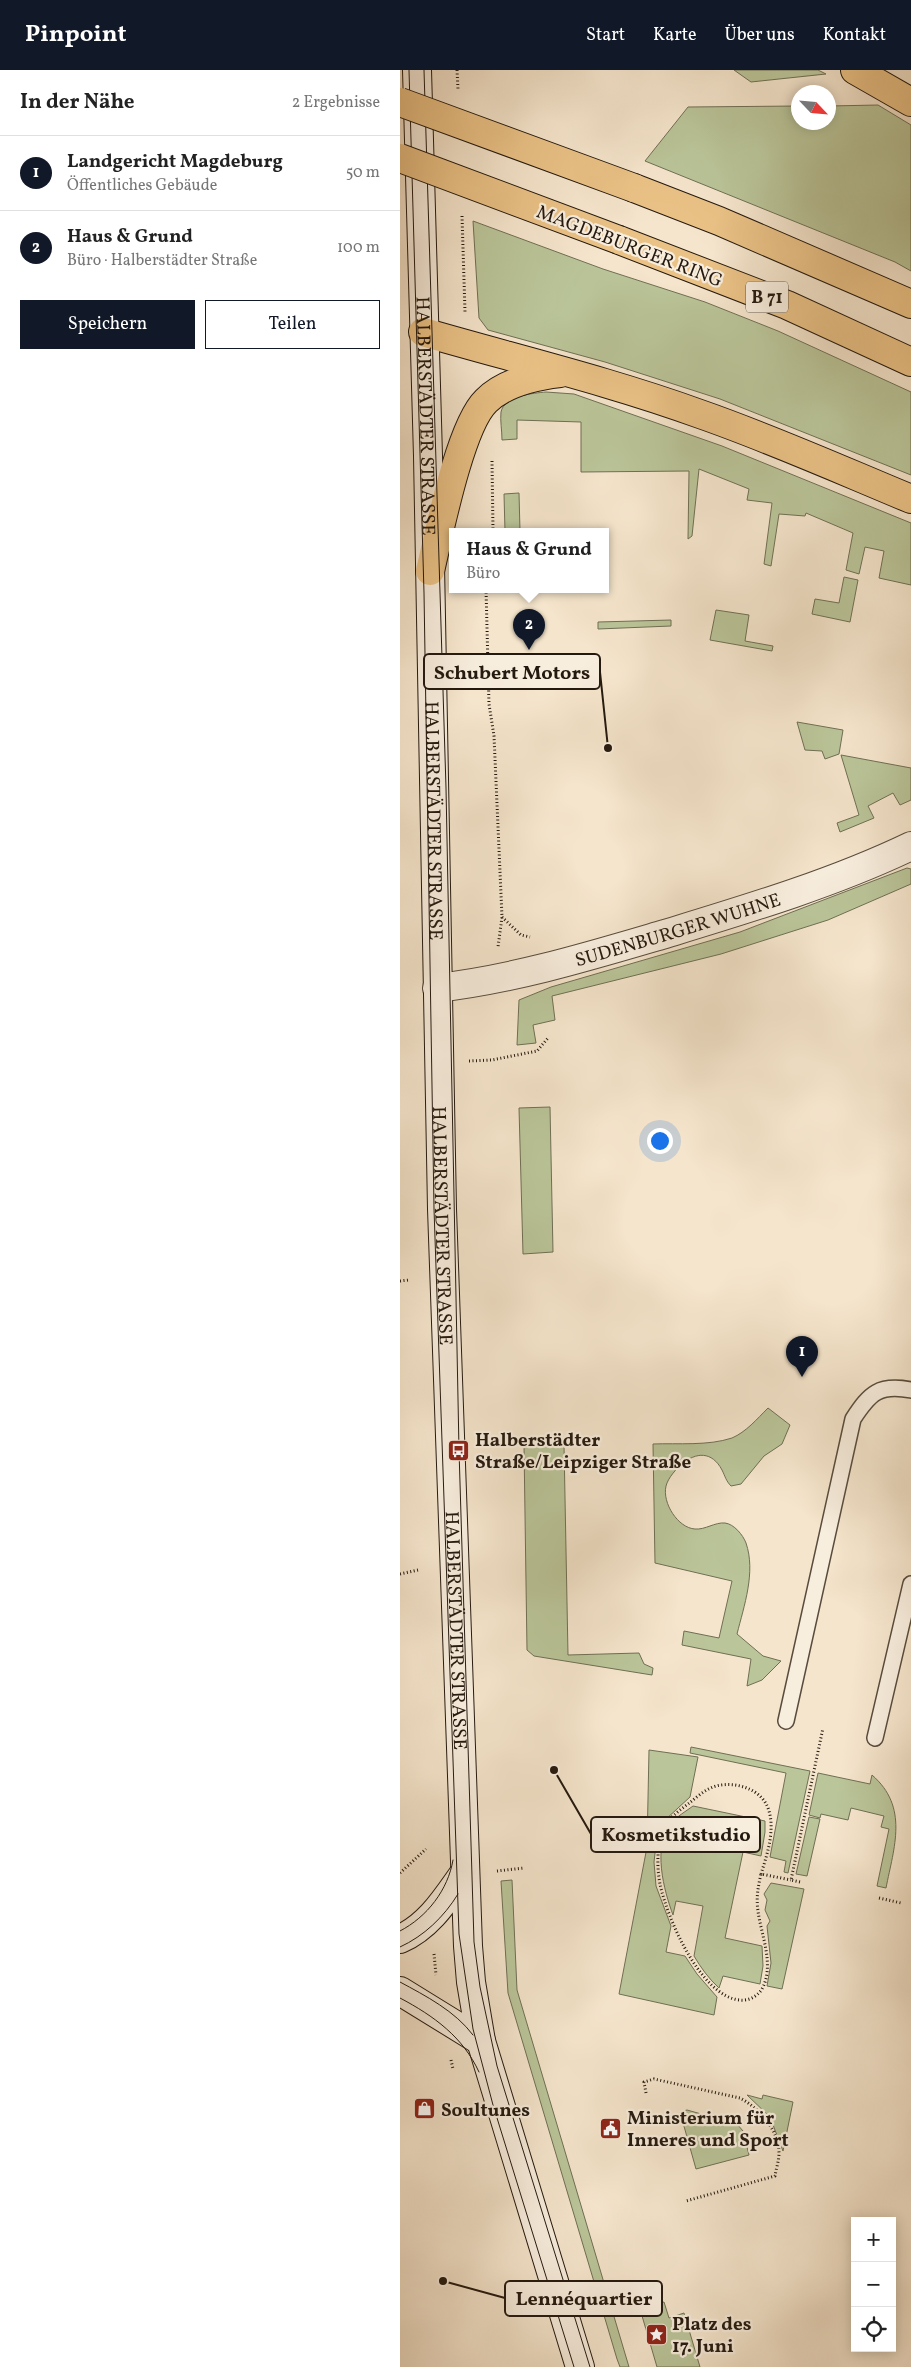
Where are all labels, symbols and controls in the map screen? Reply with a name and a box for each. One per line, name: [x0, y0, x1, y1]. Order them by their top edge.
text: Pinpoint: [25, 18, 127, 52]
text: Start: [586, 23, 625, 48]
text: Karte: [653, 23, 697, 48]
text: Über uns: [725, 23, 795, 48]
text: Kontakt: [823, 23, 886, 48]
north arrow: [791, 85, 836, 130]
text: In der Nähe: [20, 88, 135, 117]
text: 2 Ergebnisse: [292, 92, 380, 114]
text: Landgericht Magdeburg: [67, 149, 283, 175]
text: 1: [33, 162, 39, 184]
text: 50 m: [346, 162, 380, 184]
text: Öffentliches Gebäude: [67, 175, 217, 197]
street label: MAGDEBURGER RING: [533, 199, 726, 294]
text: Haus & Grund: [67, 224, 193, 250]
text: 2: [32, 237, 40, 259]
text: 100 m: [337, 237, 380, 259]
text: Büro · Halberstädter Straße: [67, 250, 257, 272]
road number: B 71: [746, 282, 788, 312]
street label: HALBERSTÄDTER STRASSE: [408, 296, 440, 536]
button: Speichern: [20, 300, 195, 349]
button: Teilen: [205, 300, 380, 349]
popup: [449, 528, 609, 593]
text: Haus & Grund: [466, 537, 592, 563]
text: Büro: [466, 563, 500, 585]
pin: 2: [513, 609, 545, 650]
callout: Schubert Motors: [424, 654, 600, 689]
text: Schubert Motors: [434, 660, 590, 688]
street label: HALBERSTÄDTER STRASSE: [418, 701, 448, 941]
street label: SUDENBURGER WUHNE: [572, 888, 784, 974]
street label: HALBERSTÄDTER STRASSE: [425, 1106, 458, 1346]
your location: [647, 1128, 673, 1154]
pin: 1: [786, 1336, 818, 1377]
place label: Halberstädter Straße/Leipziger Straße: [475, 1428, 692, 1476]
bus stop icon: Halberstädter Straße/Leipziger Straße: [447, 1438, 471, 1462]
street label: HALBERSTÄDTER STRASSE: [438, 1511, 472, 1751]
callout: Kosmetikstudio: [591, 1817, 760, 1852]
text: Kosmetikstudio: [601, 1822, 751, 1850]
shop icon: Soultunes: [413, 2097, 437, 2121]
place label: Soultunes: [441, 2098, 530, 2124]
place label: Ministerium für Inneres und Sport: [627, 2106, 789, 2154]
public building icon: Ministerium für Inneres und Sport: [599, 2116, 623, 2140]
map controls: [851, 2217, 896, 2352]
button: +: [851, 2217, 896, 2262]
button: −: [851, 2262, 896, 2307]
callout: Lennéquartier: [505, 2281, 662, 2316]
text: Lennéquartier: [515, 2286, 653, 2314]
button: locate: [851, 2307, 896, 2352]
place label: Platz des 17. Juni: [672, 2312, 752, 2360]
place icon: Platz des 17. Juni: [644, 2322, 668, 2346]

